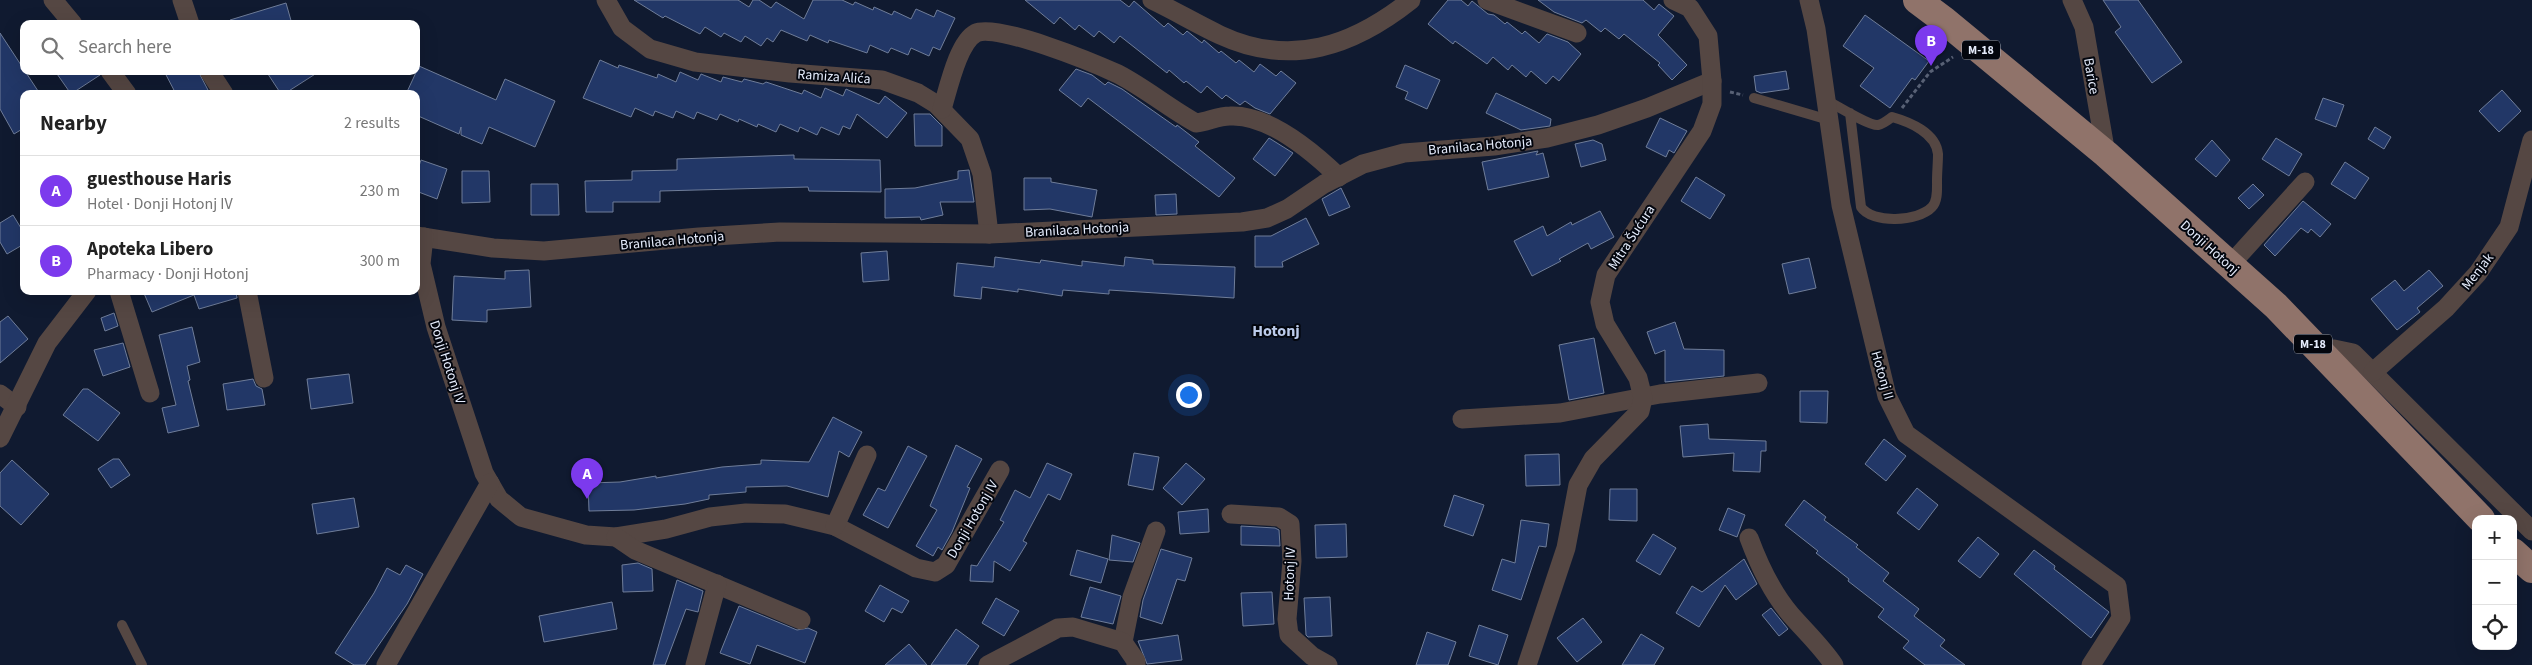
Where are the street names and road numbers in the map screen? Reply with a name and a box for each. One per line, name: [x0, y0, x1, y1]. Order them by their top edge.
road number: M-18: [1962, 40, 2000, 60]
street label: Barice: [2078, 56, 2104, 96]
street label: Ramiza Alića: [797, 64, 871, 90]
street label: Branilaca Hotonja: [1427, 131, 1533, 161]
street label: Mitra Šućura: [1603, 201, 1660, 274]
street label: Donji Hotonj: [2175, 216, 2243, 280]
street label: Branilaca Hotonja: [1024, 217, 1130, 243]
street label: Branilaca Hotonja: [619, 226, 725, 256]
street label: Menjak: [2457, 249, 2499, 294]
street label: Donji Hotonj IV: [424, 318, 470, 408]
road number: M-18: [2294, 334, 2332, 354]
street label: Hotonj II: [1866, 349, 1899, 402]
street label: Donji Hotonj IV: [942, 476, 1004, 562]
street label: Hotonj IV: [1279, 546, 1301, 601]

